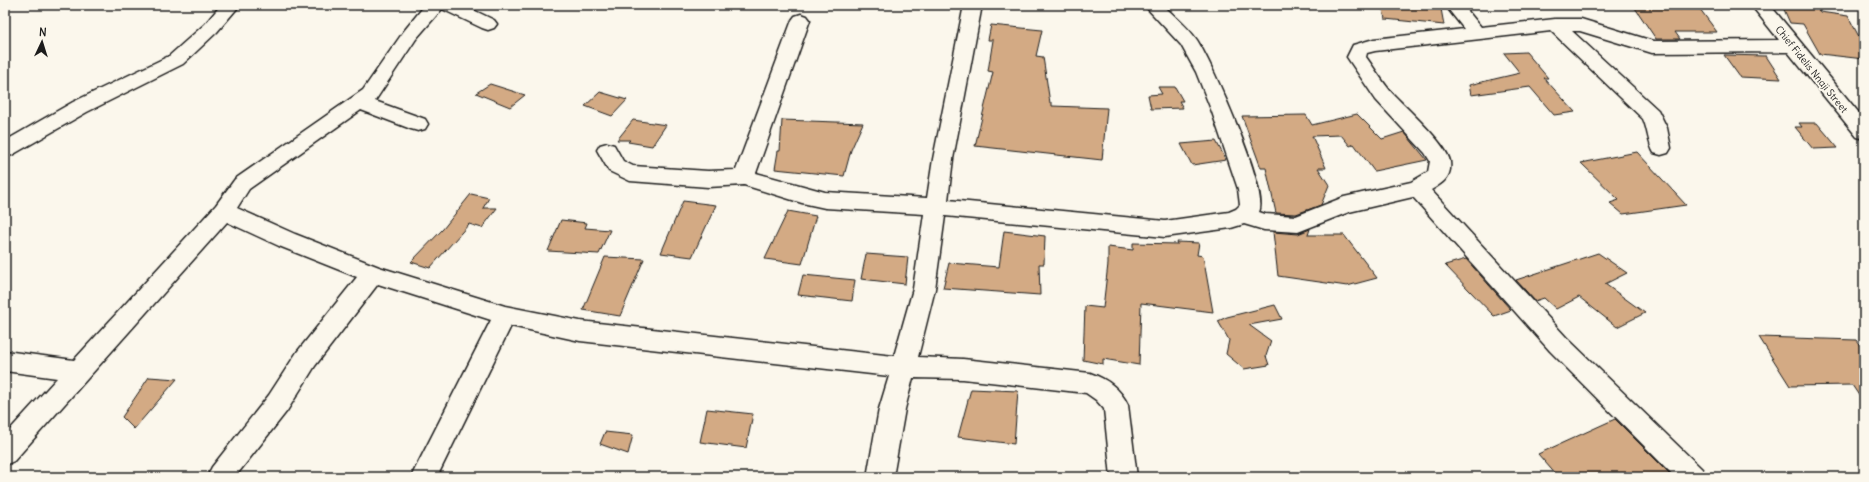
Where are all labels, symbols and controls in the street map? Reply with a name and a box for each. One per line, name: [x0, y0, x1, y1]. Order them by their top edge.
north arrow: [22, 22, 62, 62]
street label: Chief Fidelis Nnaji Street: [1773, 23, 1851, 116]
text: N: [38, 25, 47, 39]

